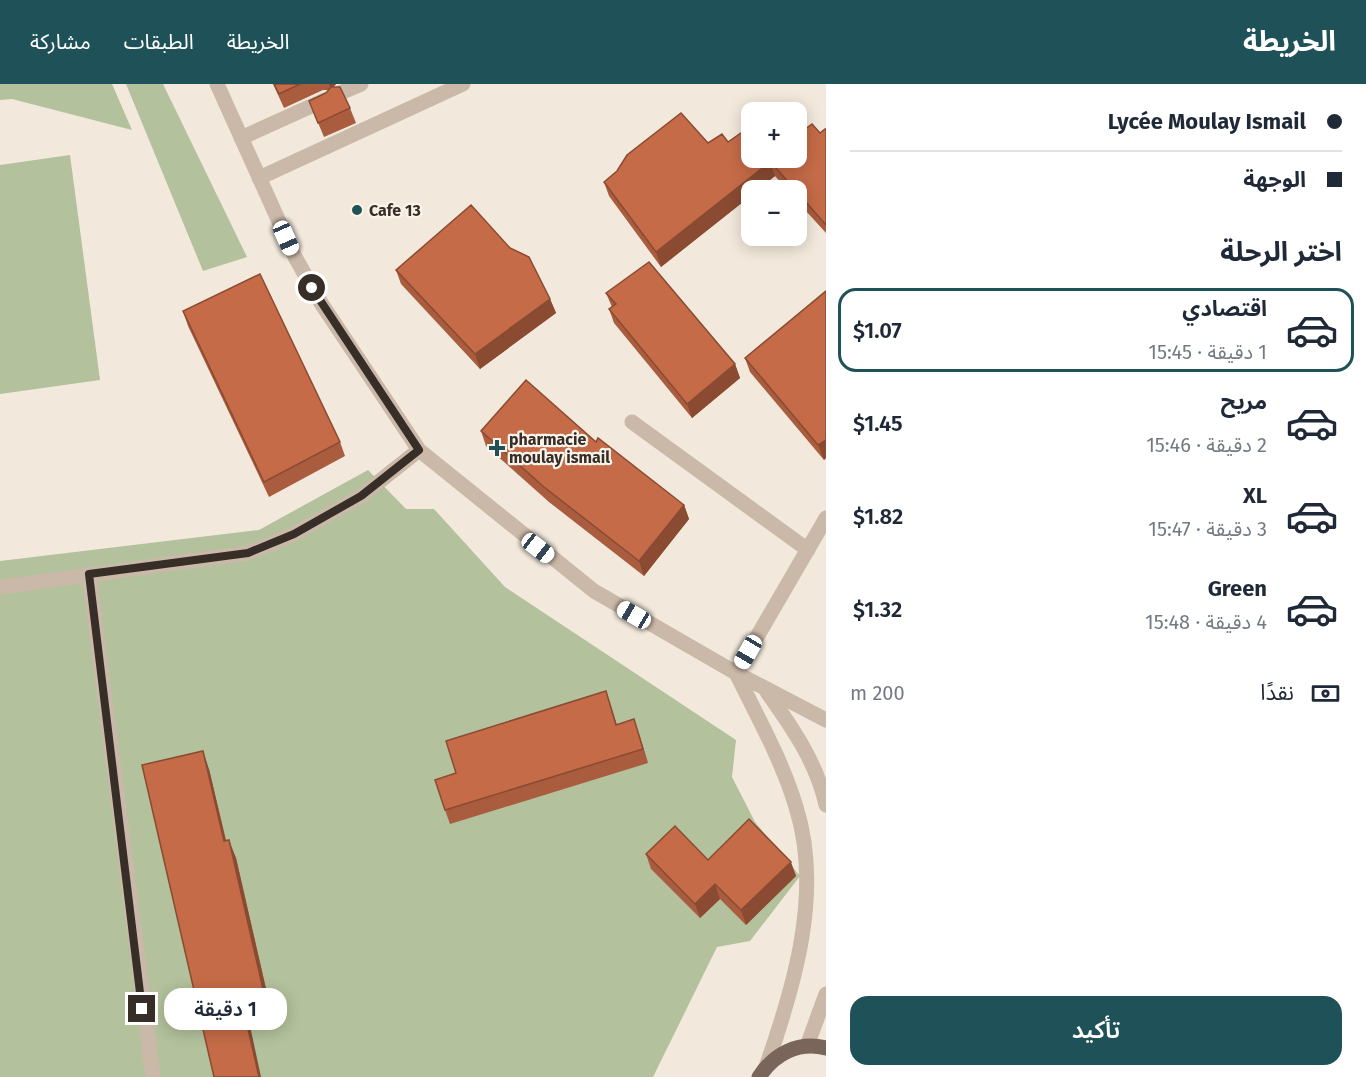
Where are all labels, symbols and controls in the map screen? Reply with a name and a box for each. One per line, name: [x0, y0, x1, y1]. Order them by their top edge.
text: الخريطة: [1243, 25, 1336, 58]
text: مشاركة: [30, 29, 91, 55]
text: الطبقات: [124, 29, 194, 55]
text: الخريطة: [227, 29, 290, 55]
map controls: [741, 102, 807, 246]
button: +: [741, 102, 807, 168]
text: Lycée Moulay Ismail: [1108, 108, 1306, 135]
text: الوجهة: [1243, 166, 1306, 193]
button: −: [741, 180, 807, 246]
place label: Cafe 13: [369, 201, 421, 220]
marker: Cafe 13: [350, 203, 364, 217]
car: [270, 218, 302, 258]
text: اختر الرحلة: [1220, 236, 1342, 268]
route start: [298, 274, 325, 301]
text: اقتصادي: [1182, 295, 1267, 322]
icon: car: [1285, 303, 1339, 357]
text: $1.07: [853, 317, 902, 344]
text: 1 دقيقة · 15:45: [1148, 340, 1267, 364]
text: مريح: [1221, 388, 1267, 415]
icon: car: [1285, 396, 1339, 450]
text: $1.45: [853, 410, 903, 437]
place label: pharmacie moulay ismail: [509, 430, 610, 467]
text: 2 دقيقة · 15:46: [1146, 433, 1267, 457]
marker: pharmacie moulay ismail: [490, 441, 504, 455]
text: XL: [1243, 482, 1267, 509]
icon: car: [1285, 489, 1339, 543]
text: $1.82: [853, 503, 903, 530]
text: 3 دقيقة · 15:47: [1148, 517, 1267, 541]
car: [518, 530, 558, 566]
text: Green: [1208, 575, 1267, 602]
icon: car: [1285, 582, 1339, 636]
text: $1.32: [853, 596, 902, 623]
car: [614, 598, 654, 632]
text: 4 دقيقة · 15:48: [1145, 610, 1267, 634]
car: [731, 632, 765, 672]
icon: cash: [1309, 677, 1342, 710]
text: نقدًا: [1260, 679, 1294, 706]
text: 200 m: [850, 681, 905, 705]
callout: 1 دقيقة: [163, 988, 286, 1030]
route end: [128, 995, 155, 1022]
button: تأكيد: [850, 996, 1342, 1065]
text: 1 دقيقة: [194, 997, 257, 1021]

